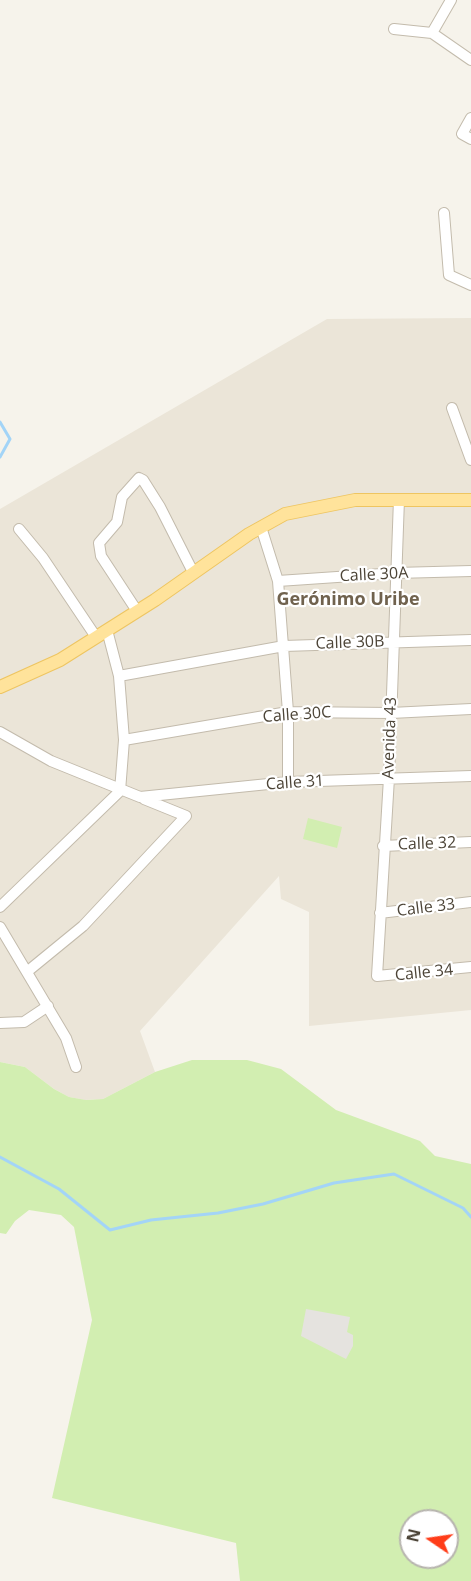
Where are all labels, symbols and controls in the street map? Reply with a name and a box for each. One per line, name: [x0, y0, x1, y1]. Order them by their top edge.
street label: Calle 30A: [339, 564, 409, 586]
district label: Gerónimo Uribe: [276, 589, 420, 611]
street label: Calle 30B: [315, 632, 385, 654]
street label: Avenida 43: [379, 697, 401, 779]
street label: Calle 30C: [262, 703, 332, 727]
street label: Calle 31: [265, 771, 325, 795]
street label: Calle 32: [397, 833, 457, 855]
street label: Calle 33: [396, 895, 456, 921]
street label: Calle 34: [394, 960, 454, 986]
north arrow: [399, 1509, 459, 1569]
text: N: [401, 1527, 426, 1544]

